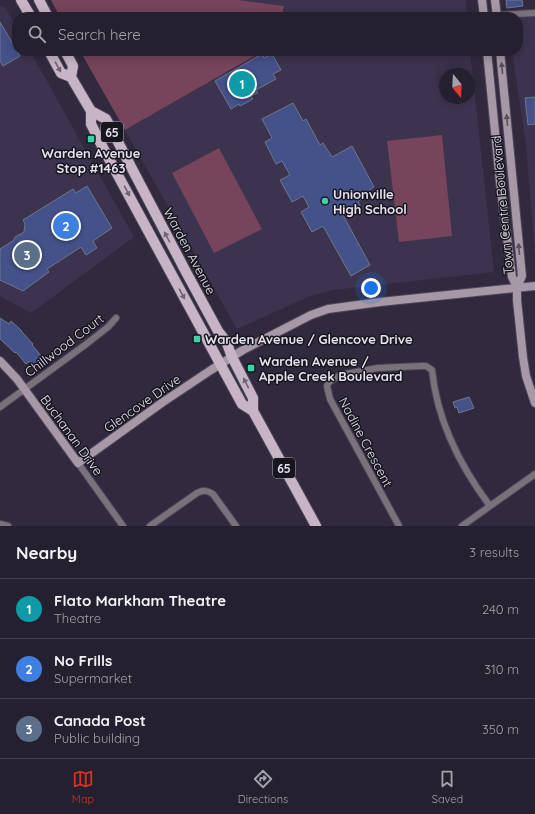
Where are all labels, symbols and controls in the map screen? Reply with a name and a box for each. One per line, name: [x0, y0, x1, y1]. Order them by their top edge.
search box: [12, 12, 523, 56]
icon: search: [26, 23, 48, 45]
text: Search here: [58, 25, 141, 44]
one-way arrow: [54, 61, 61, 72]
one-way arrow: [499, 62, 505, 74]
north arrow: [439, 68, 475, 104]
pin: 1: [229, 69, 255, 99]
one-way arrow: [503, 114, 510, 126]
road number: 65: [101, 122, 123, 142]
marker: Warden Avenue Stop #1463: [86, 134, 96, 144]
street label: Town Centre Boulevard: [488, 135, 516, 275]
place label: Warden Avenue Stop #1463: [42, 145, 141, 176]
one-way arrow: [123, 185, 130, 196]
place label: Unionville High School: [333, 186, 407, 217]
marker: Unionville High School: [320, 196, 330, 206]
street label: Warden Avenue: [160, 205, 220, 297]
pin: 2: [53, 211, 79, 241]
one-way arrow: [164, 231, 171, 243]
pin: 3: [14, 240, 40, 270]
one-way arrow: [516, 243, 522, 255]
your location: [361, 278, 381, 298]
one-way arrow: [179, 288, 186, 300]
street label: Chillwood Court: [21, 310, 107, 380]
place label: Warden Avenue / Glencove Drive: [205, 331, 413, 347]
marker: Warden Avenue / Glencove Drive: [192, 334, 202, 344]
place label: Warden Avenue / Apple Creek Boulevard: [259, 353, 402, 384]
marker: Warden Avenue / Apple Creek Boulevard: [246, 363, 256, 373]
street label: Glencove Drive: [100, 371, 184, 435]
one-way arrow: [243, 377, 249, 389]
street label: Buchanan Drive: [37, 392, 107, 478]
street label: Nadine Crescent: [336, 395, 396, 489]
road number: 65: [273, 458, 295, 478]
text: Nearby: [16, 542, 77, 563]
text: 3 results: [469, 544, 519, 560]
text: Flato Markham Theatre: [54, 591, 226, 610]
text: 1: [26, 601, 32, 617]
text: 240 m: [482, 601, 519, 617]
text: Theatre: [54, 610, 101, 626]
text: No Frills: [54, 651, 112, 670]
text: 2: [25, 661, 33, 677]
text: 310 m: [484, 661, 519, 677]
text: Supermarket: [54, 670, 132, 686]
text: Canada Post: [54, 711, 146, 730]
text: 3: [26, 721, 32, 737]
text: 350 m: [482, 721, 519, 737]
text: Public building: [54, 730, 140, 746]
tab: Map: [72, 768, 94, 806]
tab: Directions: [238, 768, 288, 806]
tab: Saved: [432, 768, 463, 806]

